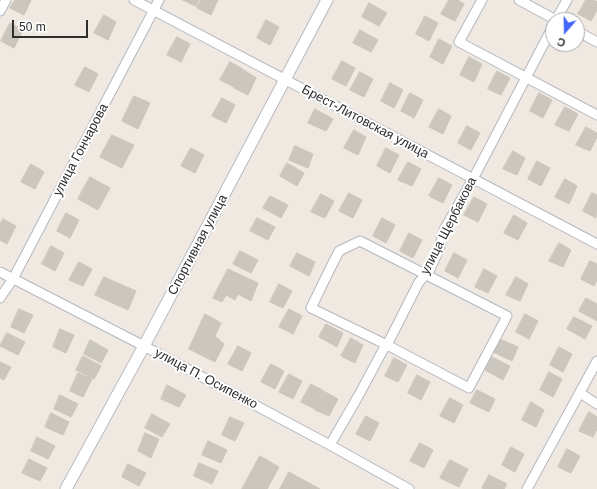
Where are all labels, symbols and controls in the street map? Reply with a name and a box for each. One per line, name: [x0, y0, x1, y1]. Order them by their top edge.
scale bar: [14, 12, 90, 38]
north arrow: [545, 12, 585, 52]
text: 50 m: [19, 20, 46, 34]
text: С: [555, 35, 567, 49]
street label: Брест-Литовская улица: [299, 82, 431, 162]
street label: улица Гончарова: [50, 101, 112, 199]
street label: улица Щербакова: [418, 175, 480, 277]
street label: Спортивная улица: [165, 192, 231, 298]
street label: улица П. Осипенко: [152, 345, 260, 413]

